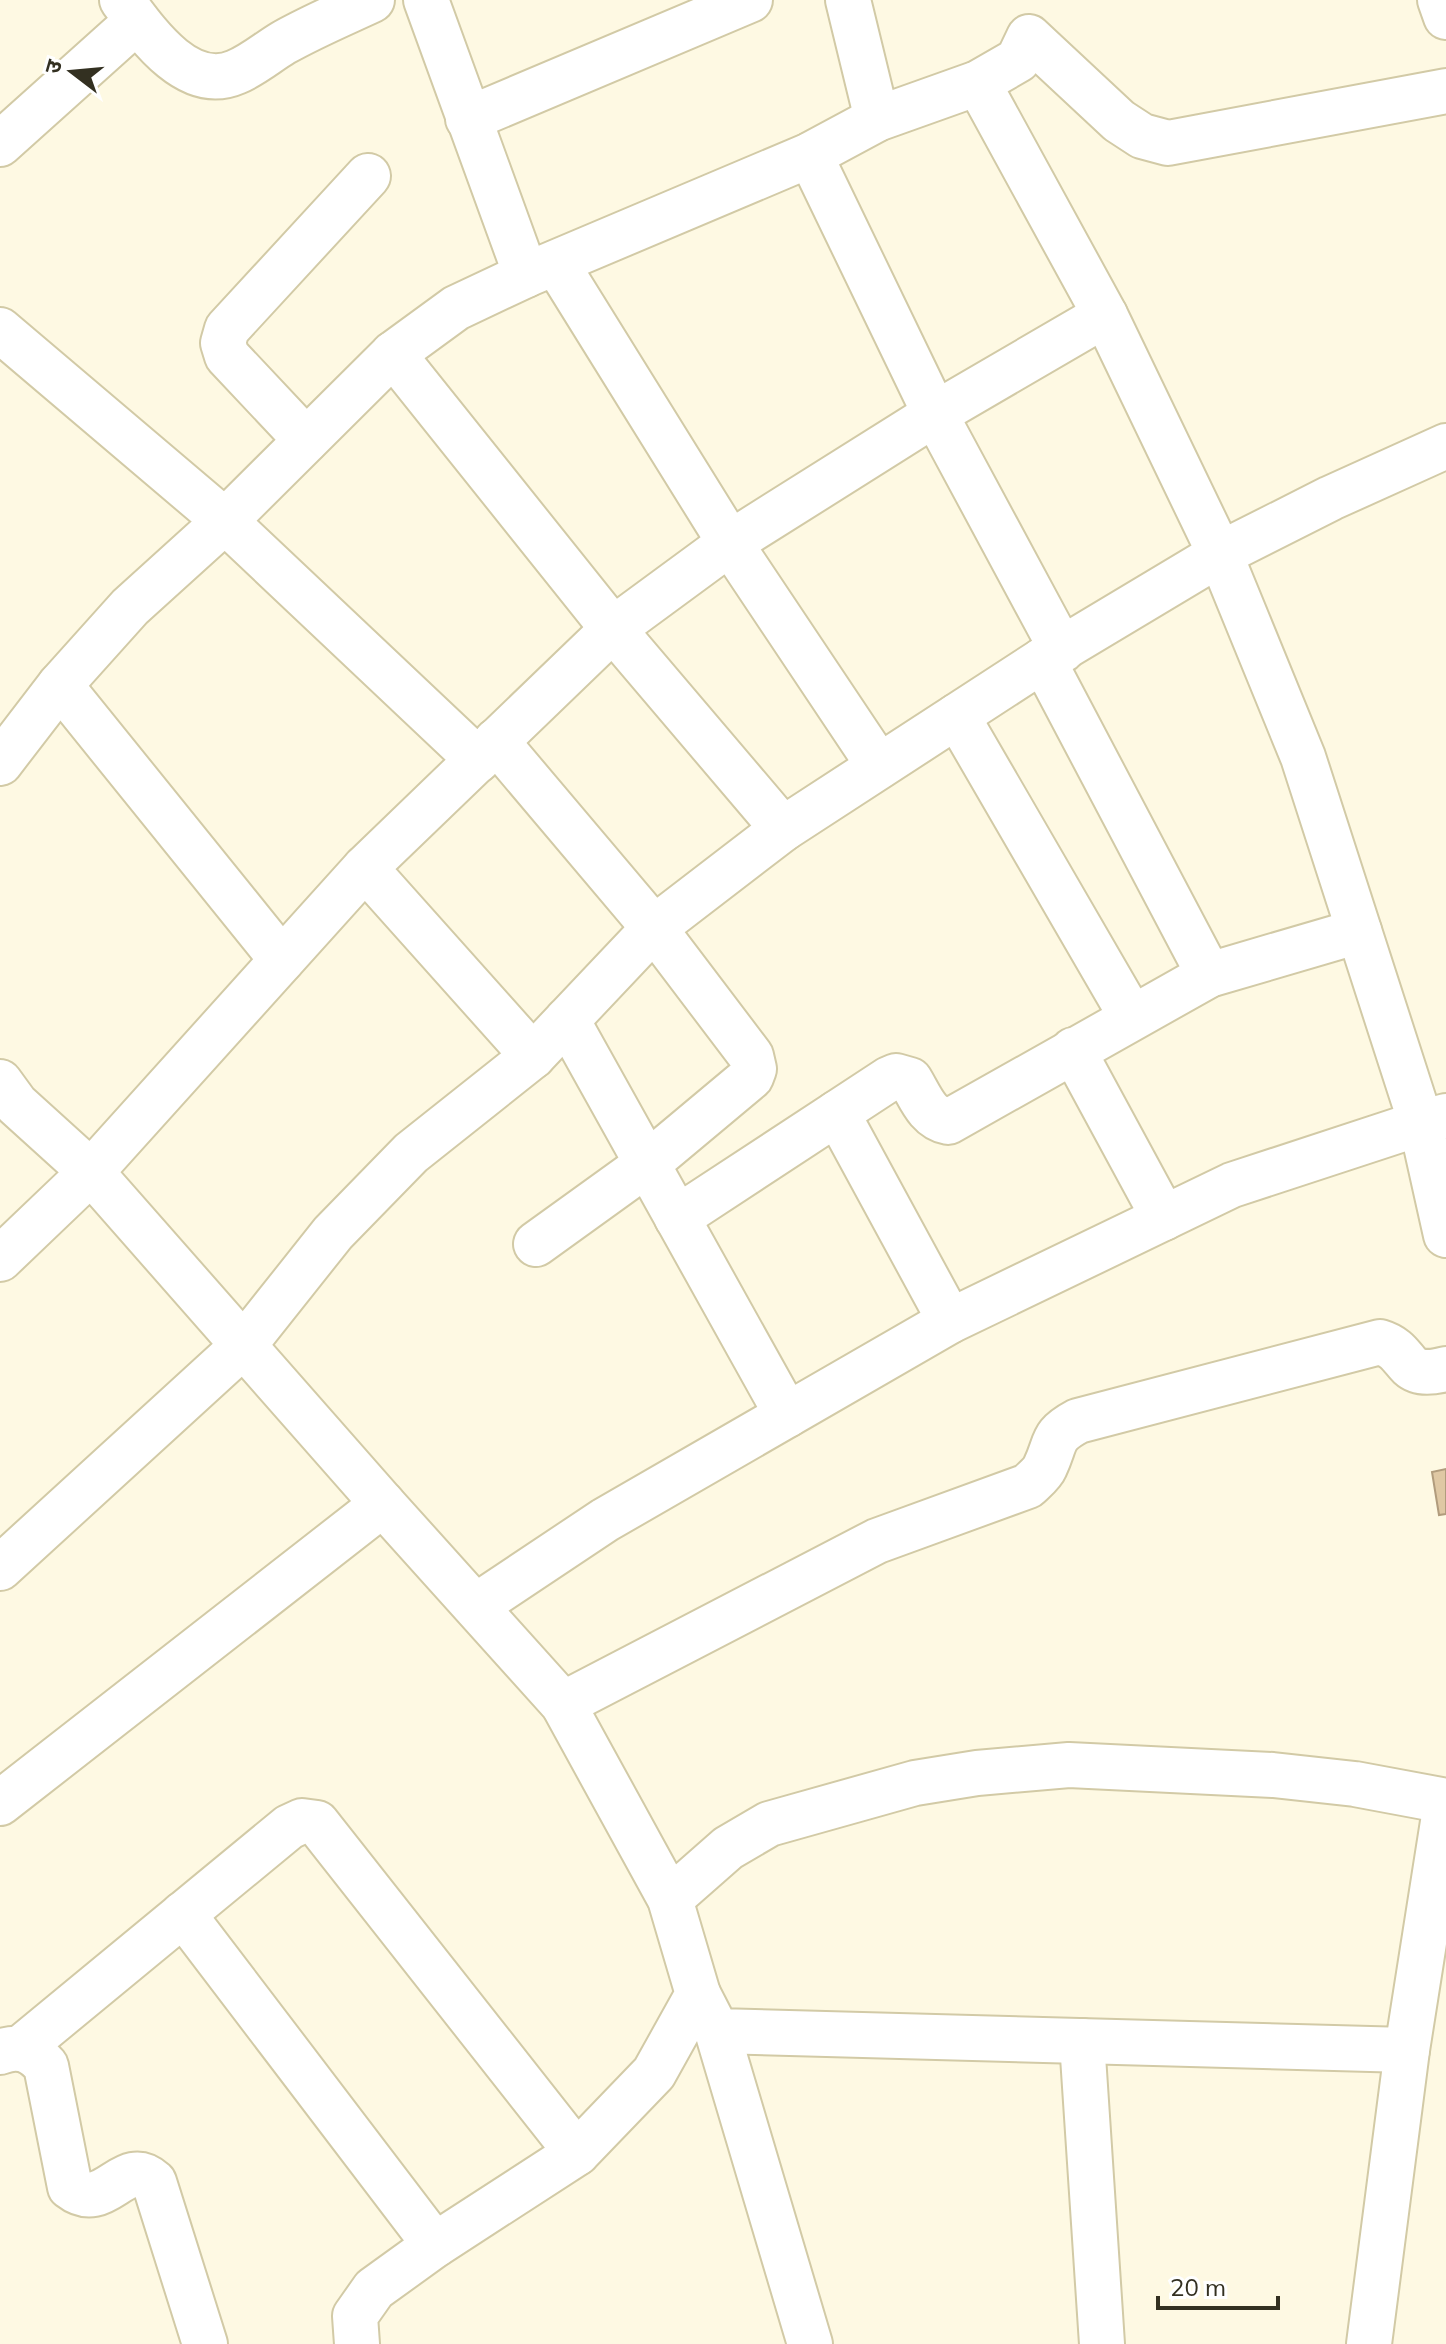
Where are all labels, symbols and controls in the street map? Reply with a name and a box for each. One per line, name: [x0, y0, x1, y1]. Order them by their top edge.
north arrow: [32, 32, 112, 112]
text: उ: [38, 55, 68, 77]
scale bar: [1158, 2260, 1278, 2310]
text: 20 m: [1170, 2272, 1226, 2302]

